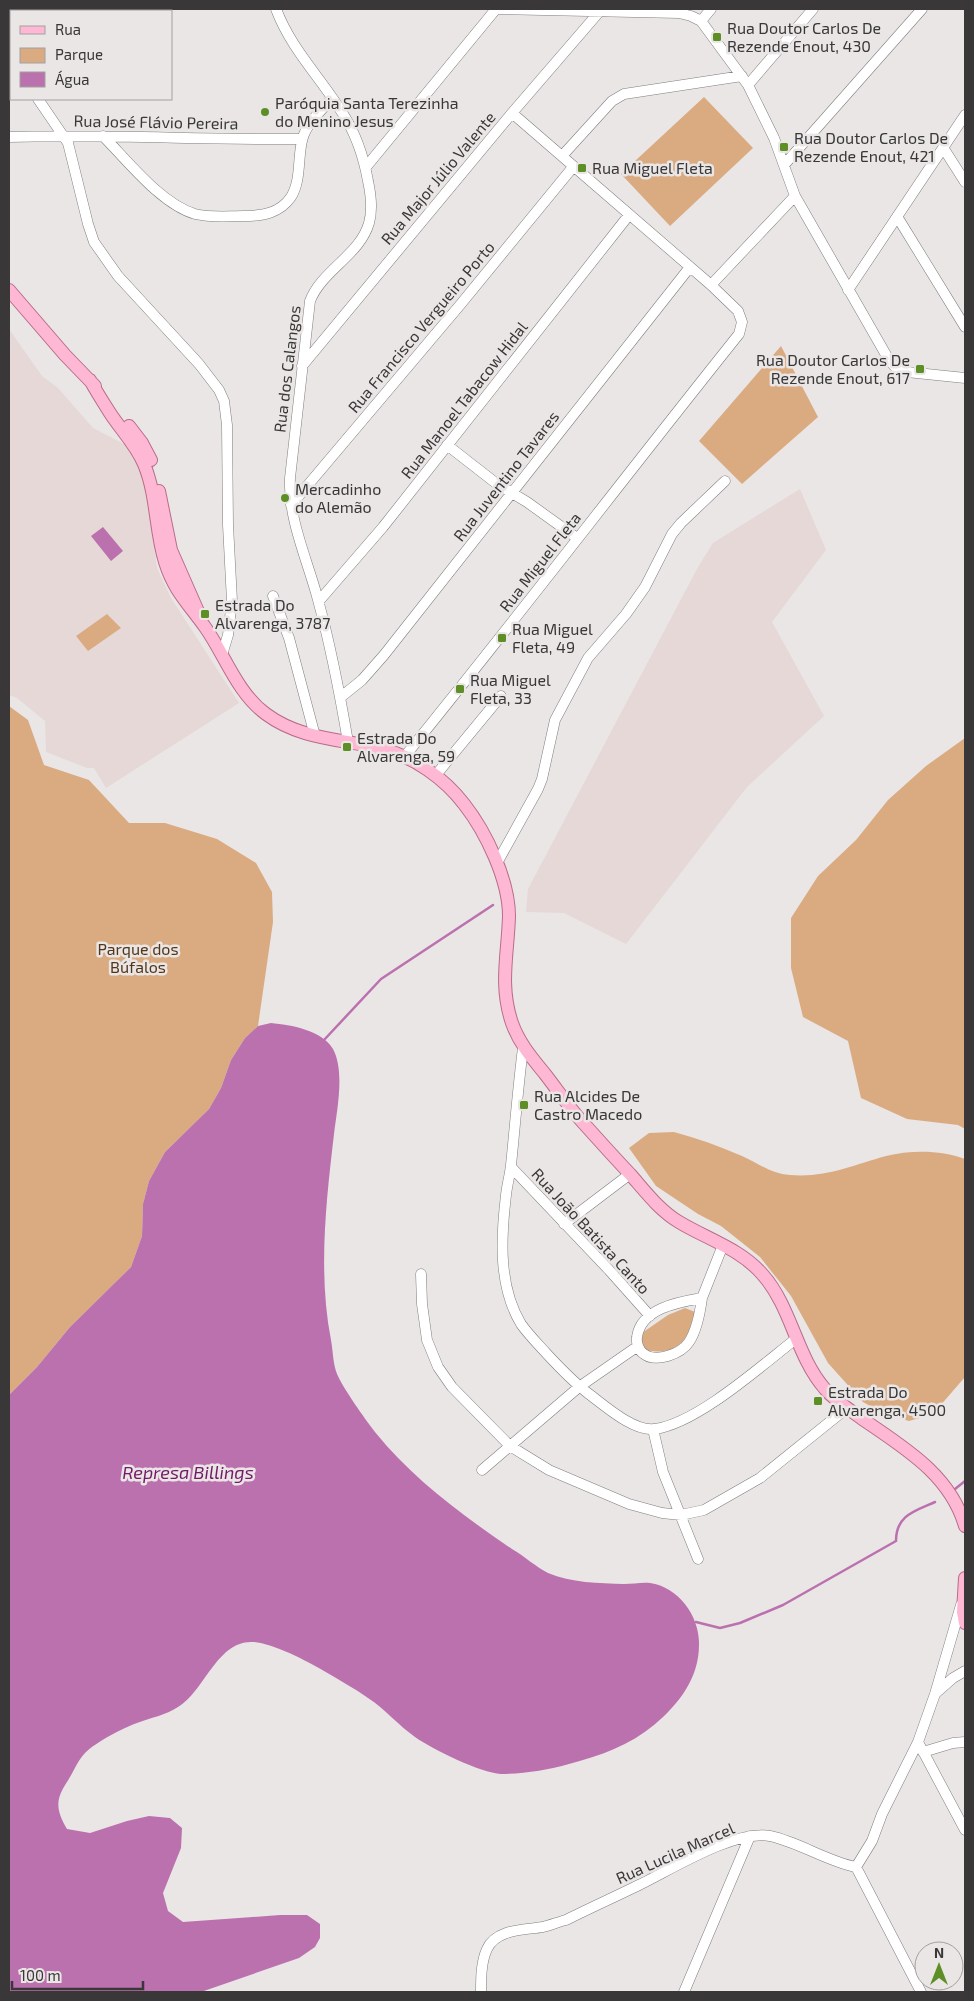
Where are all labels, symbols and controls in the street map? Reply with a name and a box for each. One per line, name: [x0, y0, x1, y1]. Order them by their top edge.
legend: [10, 10, 172, 100]
place label: Rua Doutor Carlos De Rezende Enout, 430: [727, 18, 881, 55]
text: Rua: [55, 20, 81, 38]
marker: Rua Doutor Carlos De Rezende Enout, 430: [711, 31, 723, 43]
text: Parque: [55, 45, 103, 63]
text: Água: [55, 70, 90, 88]
place label: Paróquia Santa Terezinha do Menino Jesus: [275, 93, 459, 130]
marker: Paróquia Santa Terezinha do Menino Jesus: [259, 106, 271, 118]
street label: Rua Major Júlio Valente: [376, 107, 500, 249]
street label: Rua José Flávio Pereira: [73, 111, 239, 132]
place label: Rua Doutor Carlos De Rezende Enout, 421: [794, 128, 948, 165]
marker: Rua Doutor Carlos De Rezende Enout, 421: [778, 141, 790, 153]
place label: Rua Miguel Fleta: [592, 158, 713, 177]
marker: Rua Miguel Fleta: [576, 162, 588, 174]
street label: Rua Francisco Vergueiro Porto: [343, 237, 498, 416]
street label: Rua dos Calangos: [269, 304, 304, 434]
street label: Rua Manoel Tabacow Hidal: [396, 317, 531, 482]
place label: Rua Doutor Carlos De Rezende Enout, 617: [756, 350, 910, 387]
marker: Rua Doutor Carlos De Rezende Enout, 617: [914, 363, 926, 375]
street label: Rua Juventino Tavares: [449, 407, 562, 545]
place label: Mercadinho do Alemão: [295, 479, 381, 516]
marker: Mercadinho do Alemão: [279, 492, 291, 504]
street label: Rua Miguel Fleta: [495, 508, 584, 615]
place label: Estrada Do Alvarenga, 3787: [215, 595, 330, 632]
marker: Estrada Do Alvarenga, 3787: [199, 608, 211, 620]
place label: Rua Miguel Fleta, 49: [512, 619, 593, 656]
marker: Rua Miguel Fleta, 49: [496, 632, 508, 644]
place label: Rua Miguel Fleta, 33: [470, 670, 551, 707]
marker: Rua Miguel Fleta, 33: [454, 683, 466, 695]
place label: Estrada Do Alvarenga, 59: [357, 728, 455, 765]
marker: Estrada Do Alvarenga, 59: [341, 741, 353, 753]
park label: Parque dos Búfalos: [97, 939, 179, 976]
place label: Rua Alcides De Castro Macedo: [534, 1086, 642, 1123]
marker: Rua Alcides De Castro Macedo: [518, 1099, 530, 1111]
street label: Rua João Batista Canto: [528, 1164, 654, 1297]
place label: Estrada Do Alvarenga, 4500: [828, 1382, 946, 1419]
marker: Estrada Do Alvarenga, 4500: [812, 1395, 824, 1407]
water label: Represa Billings: [122, 1461, 254, 1483]
street label: Rua Lucila Marcel: [613, 1818, 737, 1887]
north arrow: [914, 1941, 964, 1991]
text: N: [934, 1944, 944, 1961]
scale bar: [12, 1958, 144, 1990]
text: 100 m: [20, 1966, 61, 1984]

